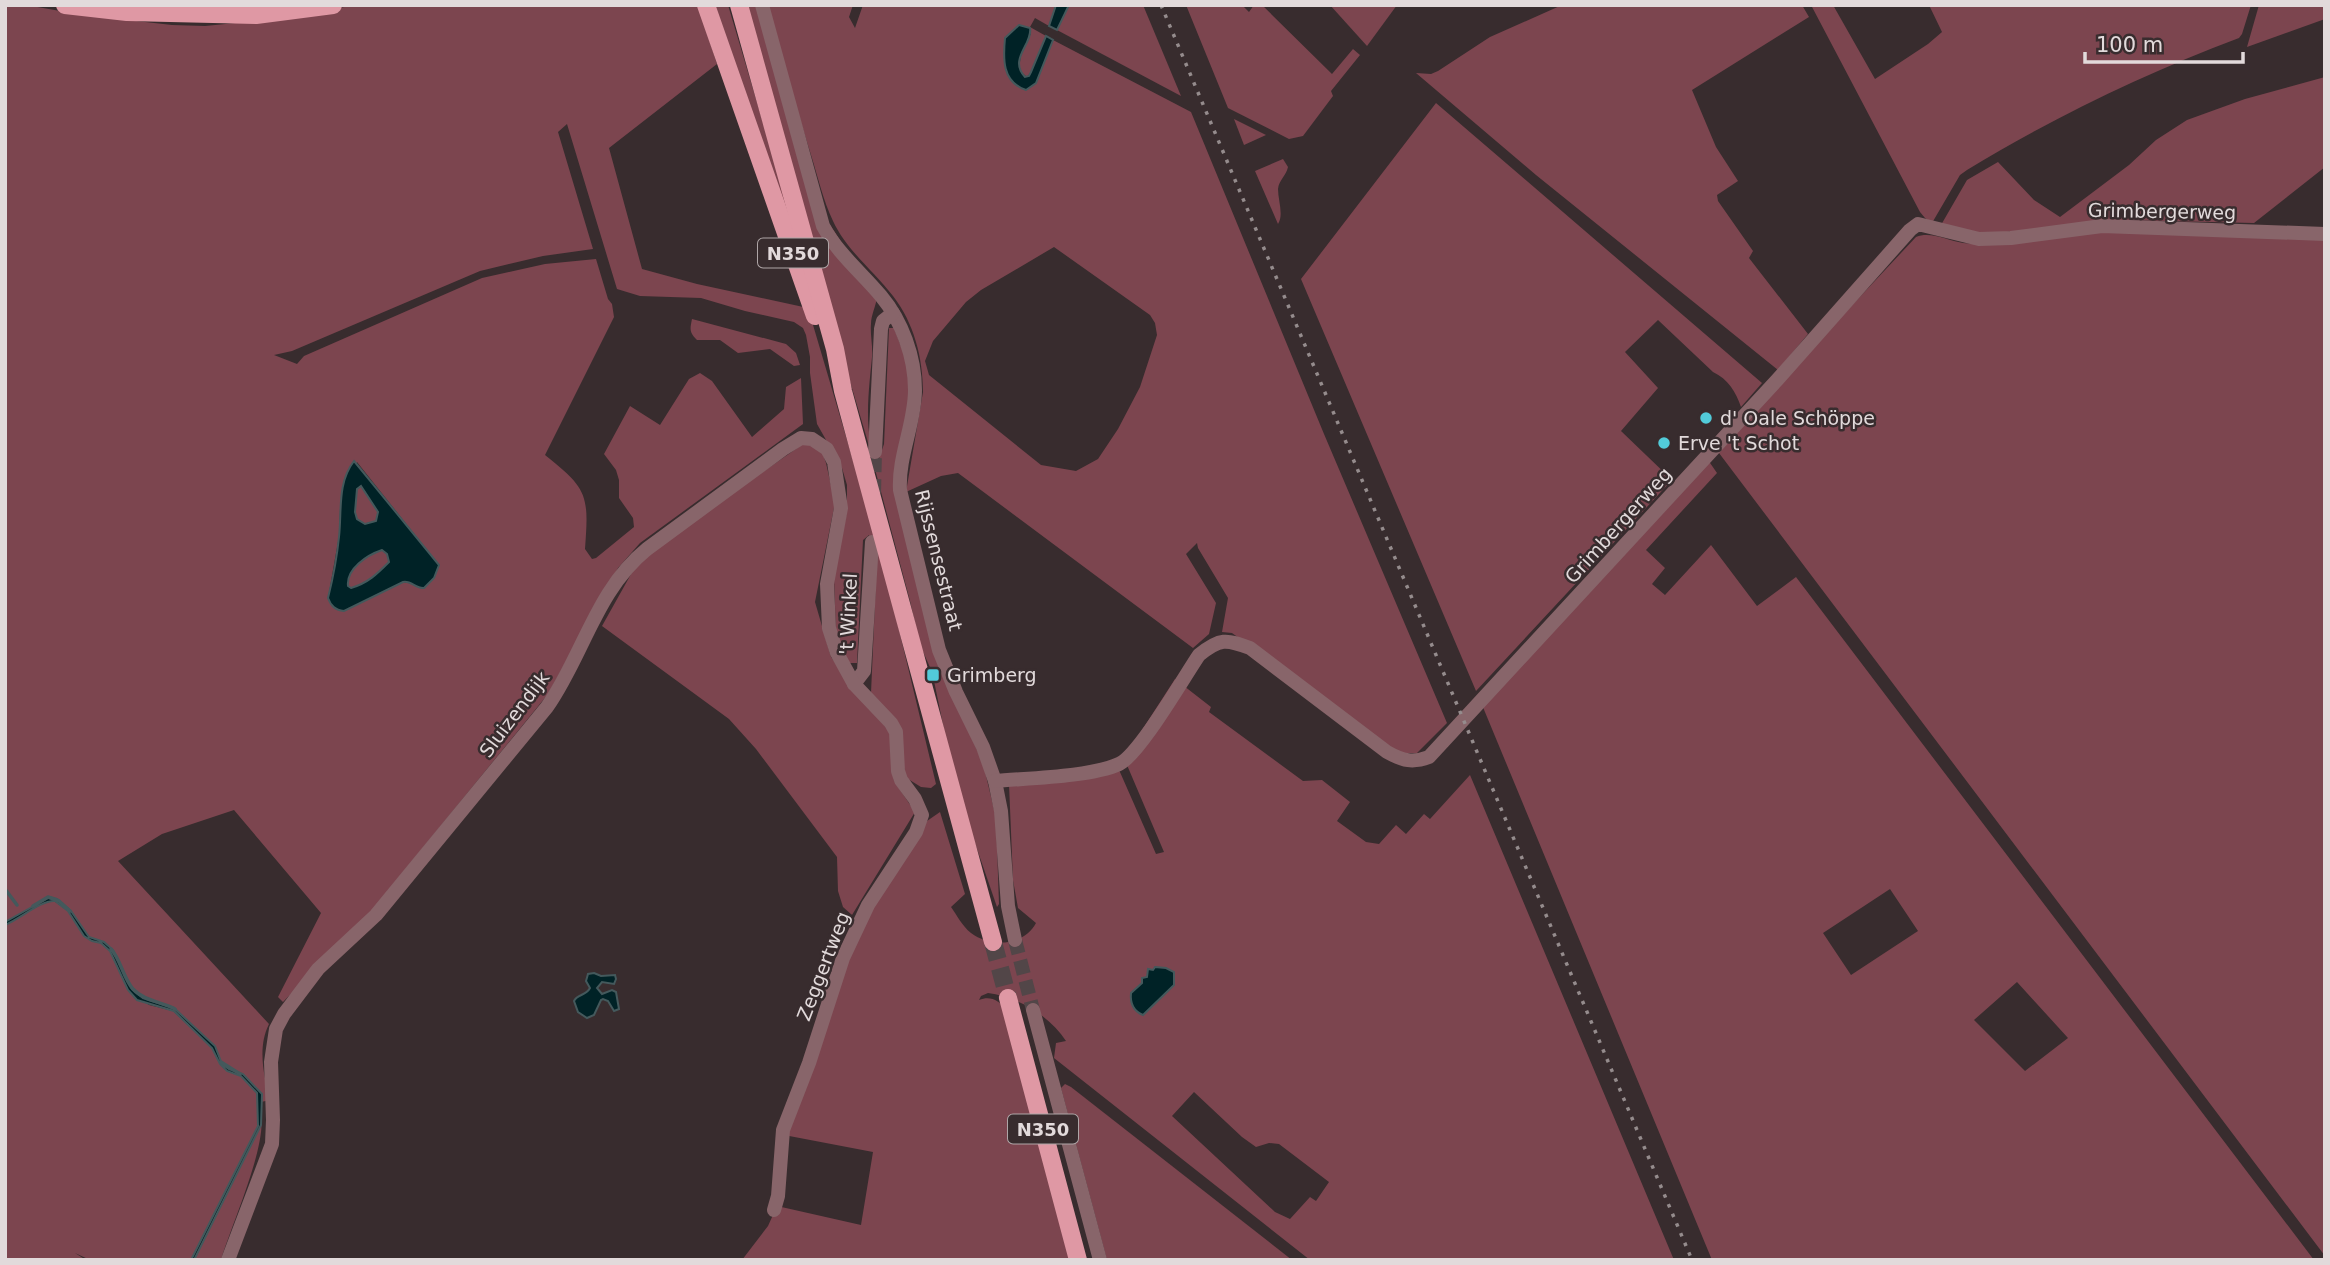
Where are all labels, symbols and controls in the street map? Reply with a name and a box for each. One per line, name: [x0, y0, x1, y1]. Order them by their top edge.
scale bar: [2085, 21, 2242, 65]
text: 100 m: [2096, 33, 2163, 57]
street label: Grimbergerweg: [2088, 199, 2236, 223]
road number: N350: [758, 239, 828, 268]
place label: d' Oale Schöppe: [1720, 407, 1875, 429]
marker: d' Oale Schöppe: [1698, 410, 1714, 426]
place label: Erve 't Schot: [1678, 432, 1799, 454]
marker: Erve 't Schot: [1656, 435, 1672, 451]
street label: Grimbergerweg: [1560, 462, 1676, 588]
street label: Rijssensestraat: [911, 487, 967, 633]
street label: 't Winkel: [835, 573, 861, 655]
place label: Grimberg: [947, 664, 1037, 686]
street label: Sluizendijk: [475, 667, 553, 761]
marker: Grimberg: [925, 667, 941, 683]
street label: Zeggertweg: [792, 908, 854, 1024]
road number: N350: [1008, 1114, 1078, 1144]

